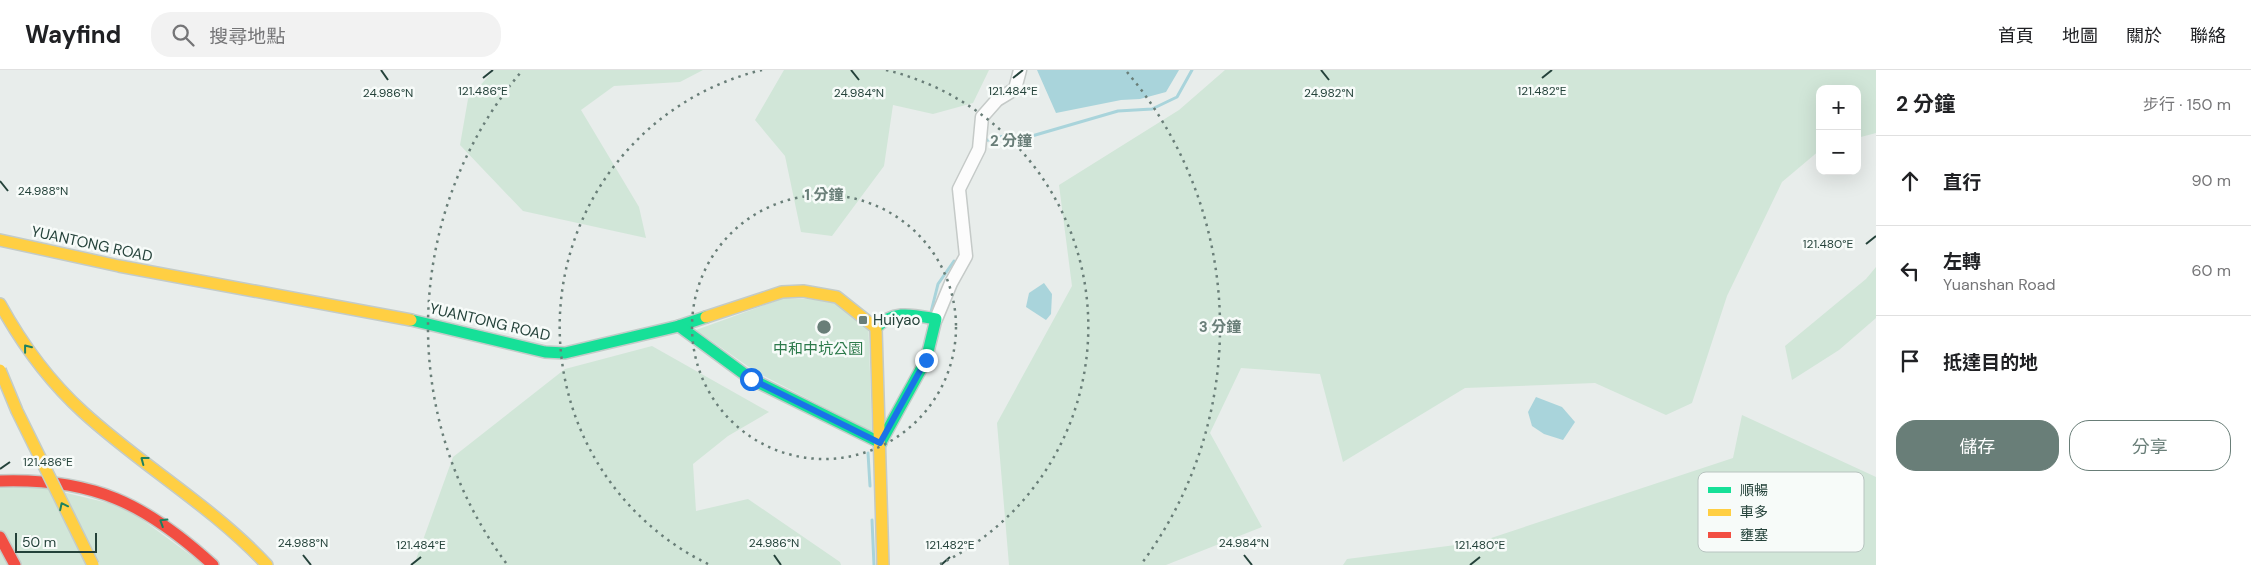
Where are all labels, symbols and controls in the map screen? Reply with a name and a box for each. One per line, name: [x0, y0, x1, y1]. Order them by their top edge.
search box: [151, 12, 501, 57]
text: Wayfind: [25, 19, 121, 50]
icon: search: [169, 21, 197, 49]
text: 搜尋地點: [209, 24, 285, 49]
text: 首頁: [1998, 24, 2034, 48]
text: 地圖: [2062, 24, 2098, 48]
text: 關於: [2126, 24, 2162, 48]
text: 聯絡: [2190, 24, 2226, 48]
text: 121.486°E: [458, 83, 508, 99]
text: 121.484°E: [988, 83, 1038, 99]
text: 121.482°E: [1518, 83, 1567, 99]
text: 24.986°N: [363, 85, 413, 101]
text: 24.984°N: [834, 85, 884, 101]
text: 24.982°N: [1304, 85, 1354, 101]
map controls: [1816, 85, 1861, 175]
button: +: [1816, 85, 1861, 130]
text: 2 分鐘: [1896, 90, 1955, 118]
text: 步行 · 150 m: [2143, 94, 2231, 115]
button: −: [1816, 130, 1861, 175]
text: 2 分鐘: [990, 131, 1032, 151]
icon: ahead: [1896, 167, 1924, 195]
text: 直行: [1943, 170, 1981, 195]
text: 90 m: [2191, 170, 2231, 191]
text: 24.988°N: [18, 183, 68, 199]
text: 1 分鐘: [805, 185, 844, 205]
street label: YUANTONG ROAD: [29, 221, 155, 267]
text: 121.480°E: [1803, 236, 1853, 252]
text: 左轉: [1943, 249, 1981, 274]
icon: left: [1896, 257, 1924, 285]
text: 60 m: [2191, 260, 2231, 281]
text: Yuanshan Road: [1943, 274, 2056, 295]
street label: YUANTONG ROAD: [427, 298, 553, 346]
place label: Huiyao: [873, 310, 920, 330]
marker: Huiyao: [857, 314, 869, 326]
text: 3 分鐘: [1199, 317, 1241, 337]
centre of rings: [815, 318, 833, 336]
park label: 中和中坑公園: [773, 339, 863, 359]
one-way arrow: [24, 344, 33, 354]
icon: arrive: [1896, 347, 1924, 375]
route end: [915, 349, 938, 372]
text: 抵達目的地: [1943, 350, 2038, 375]
route start: [740, 368, 763, 391]
button: 儲存: [1896, 420, 2059, 471]
button: 分享: [2069, 420, 2231, 471]
text: 121.486°E: [23, 454, 73, 470]
one-way arrow: [140, 457, 150, 466]
legend: [1698, 472, 1864, 552]
text: 順暢: [1740, 481, 1768, 499]
one-way arrow: [58, 502, 69, 511]
text: 車多: [1740, 503, 1768, 521]
one-way arrow: [159, 519, 169, 528]
text: 壅塞: [1740, 526, 1768, 544]
scale bar: [15, 530, 98, 553]
text: 50 m: [22, 533, 56, 551]
text: 24.988°N: [278, 535, 328, 551]
text: 24.986°N: [749, 535, 799, 551]
text: 24.984°N: [1219, 535, 1269, 551]
text: 121.484°E: [396, 537, 446, 553]
text: 121.482°E: [926, 537, 975, 553]
text: 121.480°E: [1455, 537, 1505, 553]

